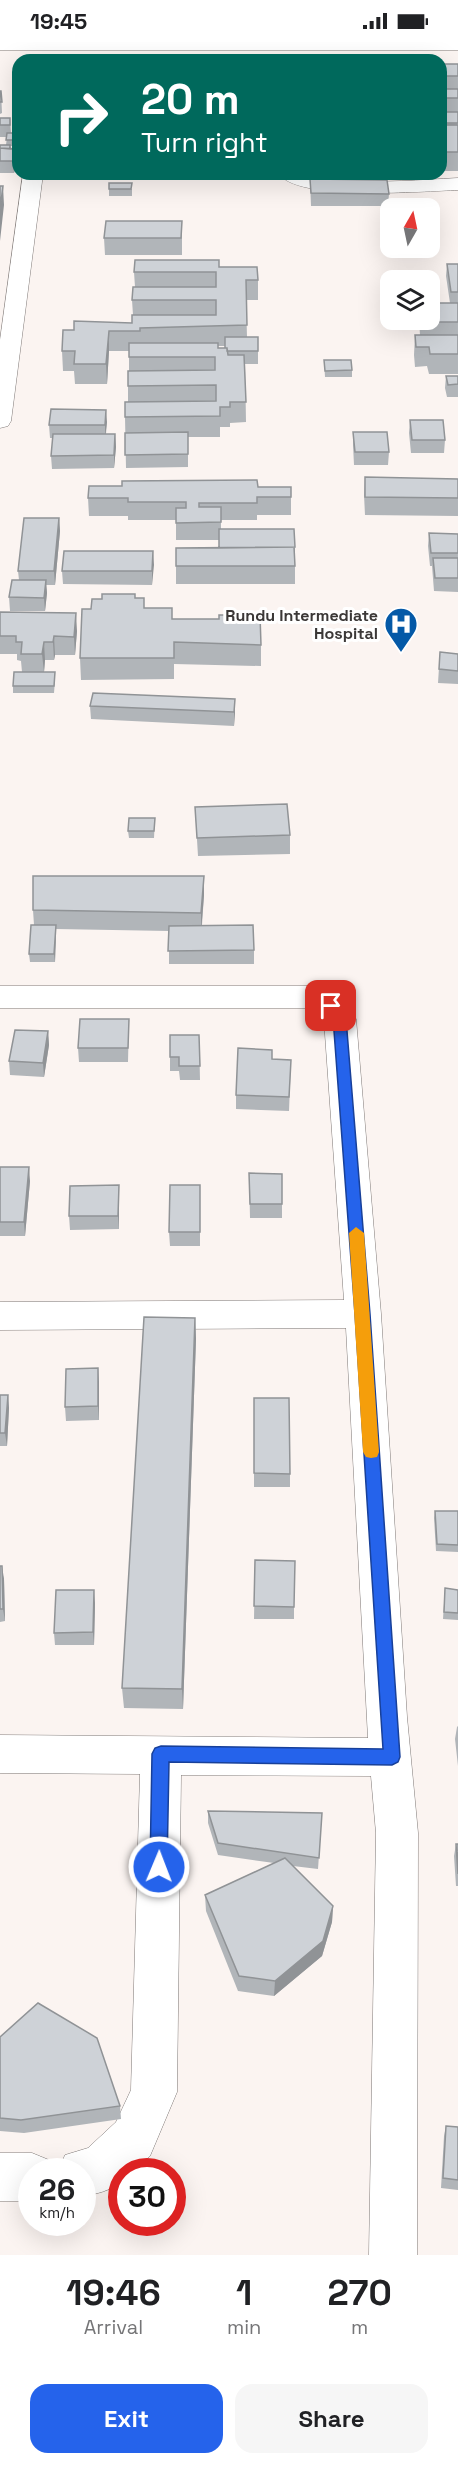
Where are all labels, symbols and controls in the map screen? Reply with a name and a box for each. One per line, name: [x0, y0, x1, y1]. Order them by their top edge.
text: 19:45: [30, 7, 87, 35]
text: 20 m: [141, 73, 240, 126]
icon: right: [42, 78, 120, 156]
text: Turn right: [141, 125, 268, 160]
north arrow: [380, 198, 440, 258]
map controls: [380, 198, 440, 330]
button: layers: [380, 270, 440, 330]
place label: Rundu Intermediate Hospital: [225, 605, 378, 644]
hospital icon: Rundu Intermediate Hospital: [383, 606, 419, 653]
pin: [305, 980, 356, 1031]
icon: arrive: [314, 989, 347, 1022]
position arrow: [127, 1835, 191, 1899]
speed limit sign: 30: [108, 2158, 186, 2236]
text: 26: [39, 2170, 75, 2209]
text: km/h: [39, 2203, 75, 2222]
text: 19:46: [66, 2270, 161, 2316]
text: 1: [236, 2270, 252, 2316]
text: 270: [328, 2270, 392, 2316]
text: Arrival: [84, 2314, 143, 2340]
text: min: [227, 2314, 261, 2340]
text: m: [351, 2314, 368, 2340]
button: Exit: [30, 2384, 223, 2453]
button: Share: [235, 2384, 428, 2453]

